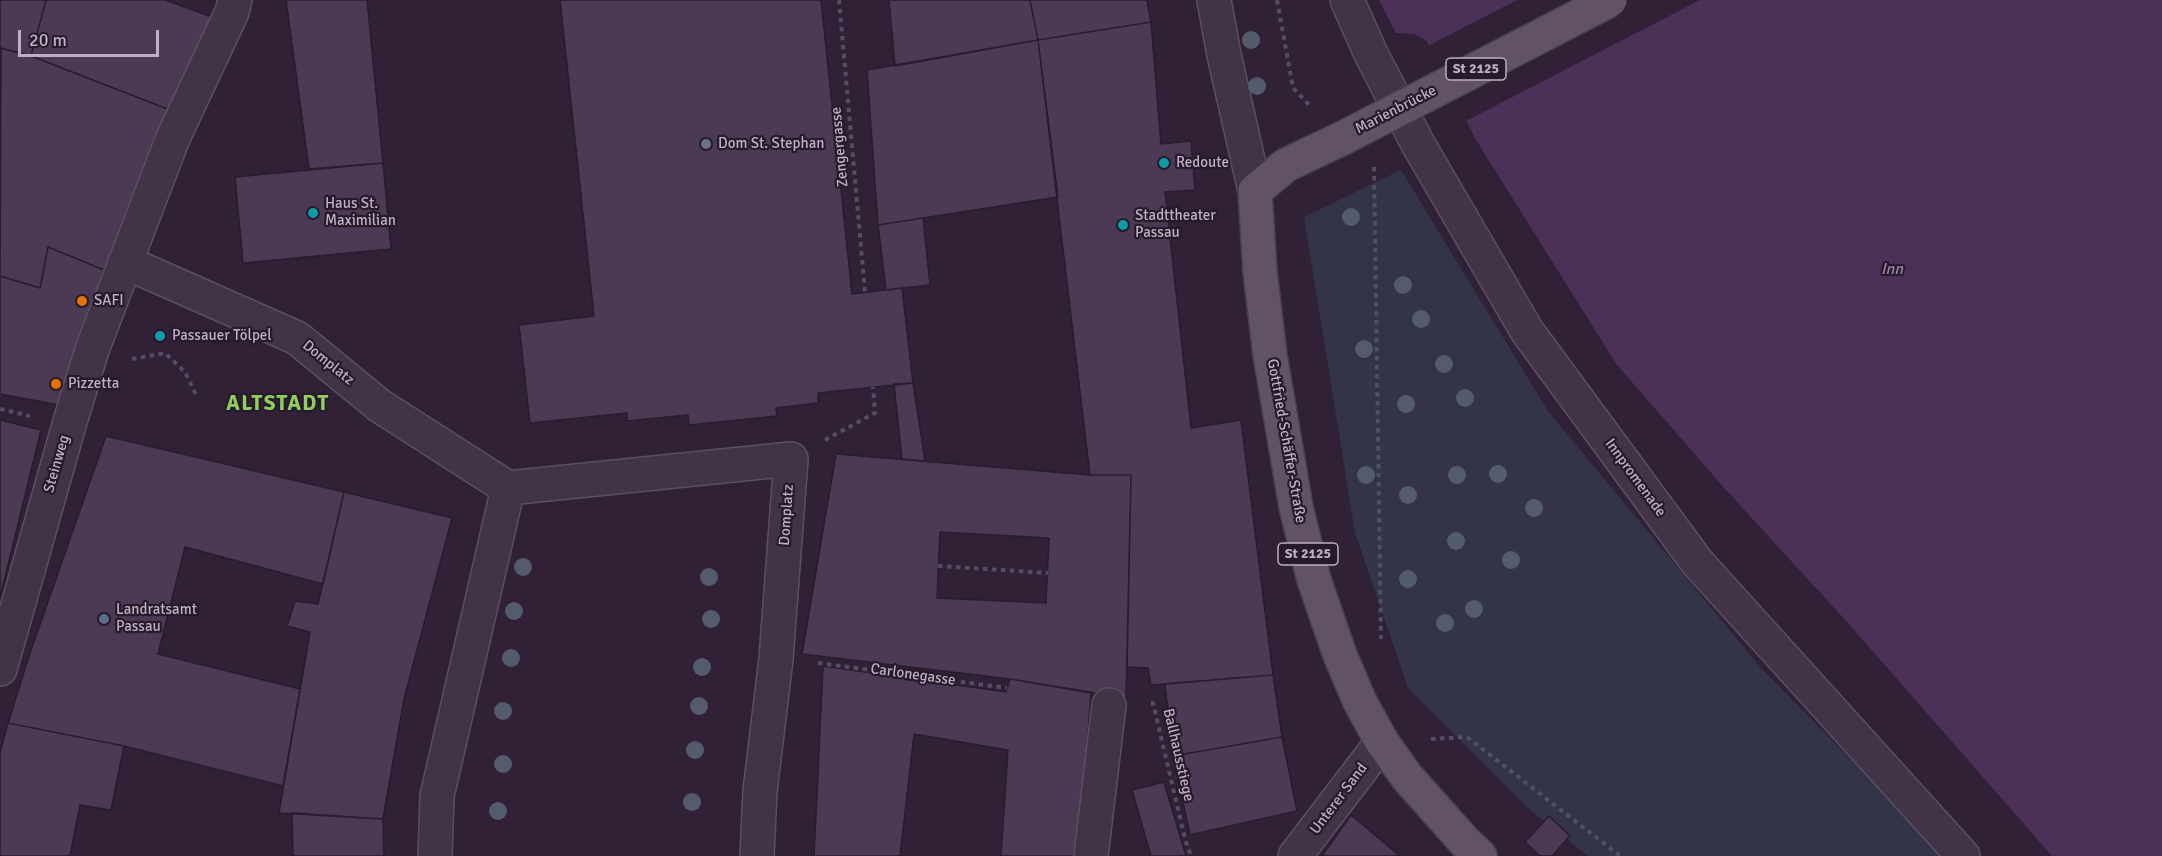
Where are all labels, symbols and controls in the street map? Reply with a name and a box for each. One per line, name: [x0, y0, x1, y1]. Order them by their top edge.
scale bar: [21, 18, 162, 56]
text: 20 m: [29, 29, 67, 51]
road number: St 2125: [1446, 58, 1506, 80]
street label: Marienbrücke: [1352, 82, 1440, 138]
street label: Zengergasse: [828, 106, 852, 188]
place label: Dom St. Stephan: [718, 135, 824, 153]
marker: Dom St. Stephan: [699, 137, 713, 151]
place label: Redoute: [1176, 154, 1229, 172]
marker: Redoute: [1157, 156, 1171, 170]
place label: Haus St. Maximilian: [325, 195, 396, 230]
marker: Haus St. Maximilian: [306, 206, 320, 220]
place label: Stadttheater Passau: [1135, 207, 1216, 242]
marker: Stadttheater Passau: [1116, 218, 1130, 232]
water label: Inn: [1881, 260, 1903, 280]
place label: SAFI: [94, 292, 124, 310]
marker: SAFI: [75, 294, 89, 308]
place label: Passauer Tölpel: [172, 327, 272, 345]
marker: Passauer Tölpel: [153, 329, 167, 343]
street label: Domplatz: [298, 337, 358, 389]
street label: Gottfried-Schäffer-Straße: [1263, 358, 1309, 524]
place label: Pizzetta: [68, 375, 119, 393]
marker: Pizzetta: [49, 377, 63, 391]
district label: ALTSTADT: [226, 391, 330, 417]
street label: Steinweg: [40, 433, 74, 495]
street label: Innpromenade: [1601, 435, 1669, 521]
street label: Domplatz: [776, 484, 798, 546]
road number: St 2125: [1278, 543, 1338, 565]
place label: Landratsamt Passau: [116, 601, 197, 636]
marker: Landratsamt Passau: [97, 612, 111, 626]
street label: Carlonegasse: [869, 660, 957, 690]
street label: Ballhausstiege: [1159, 707, 1197, 803]
street label: Unterer Sand: [1306, 760, 1372, 838]

